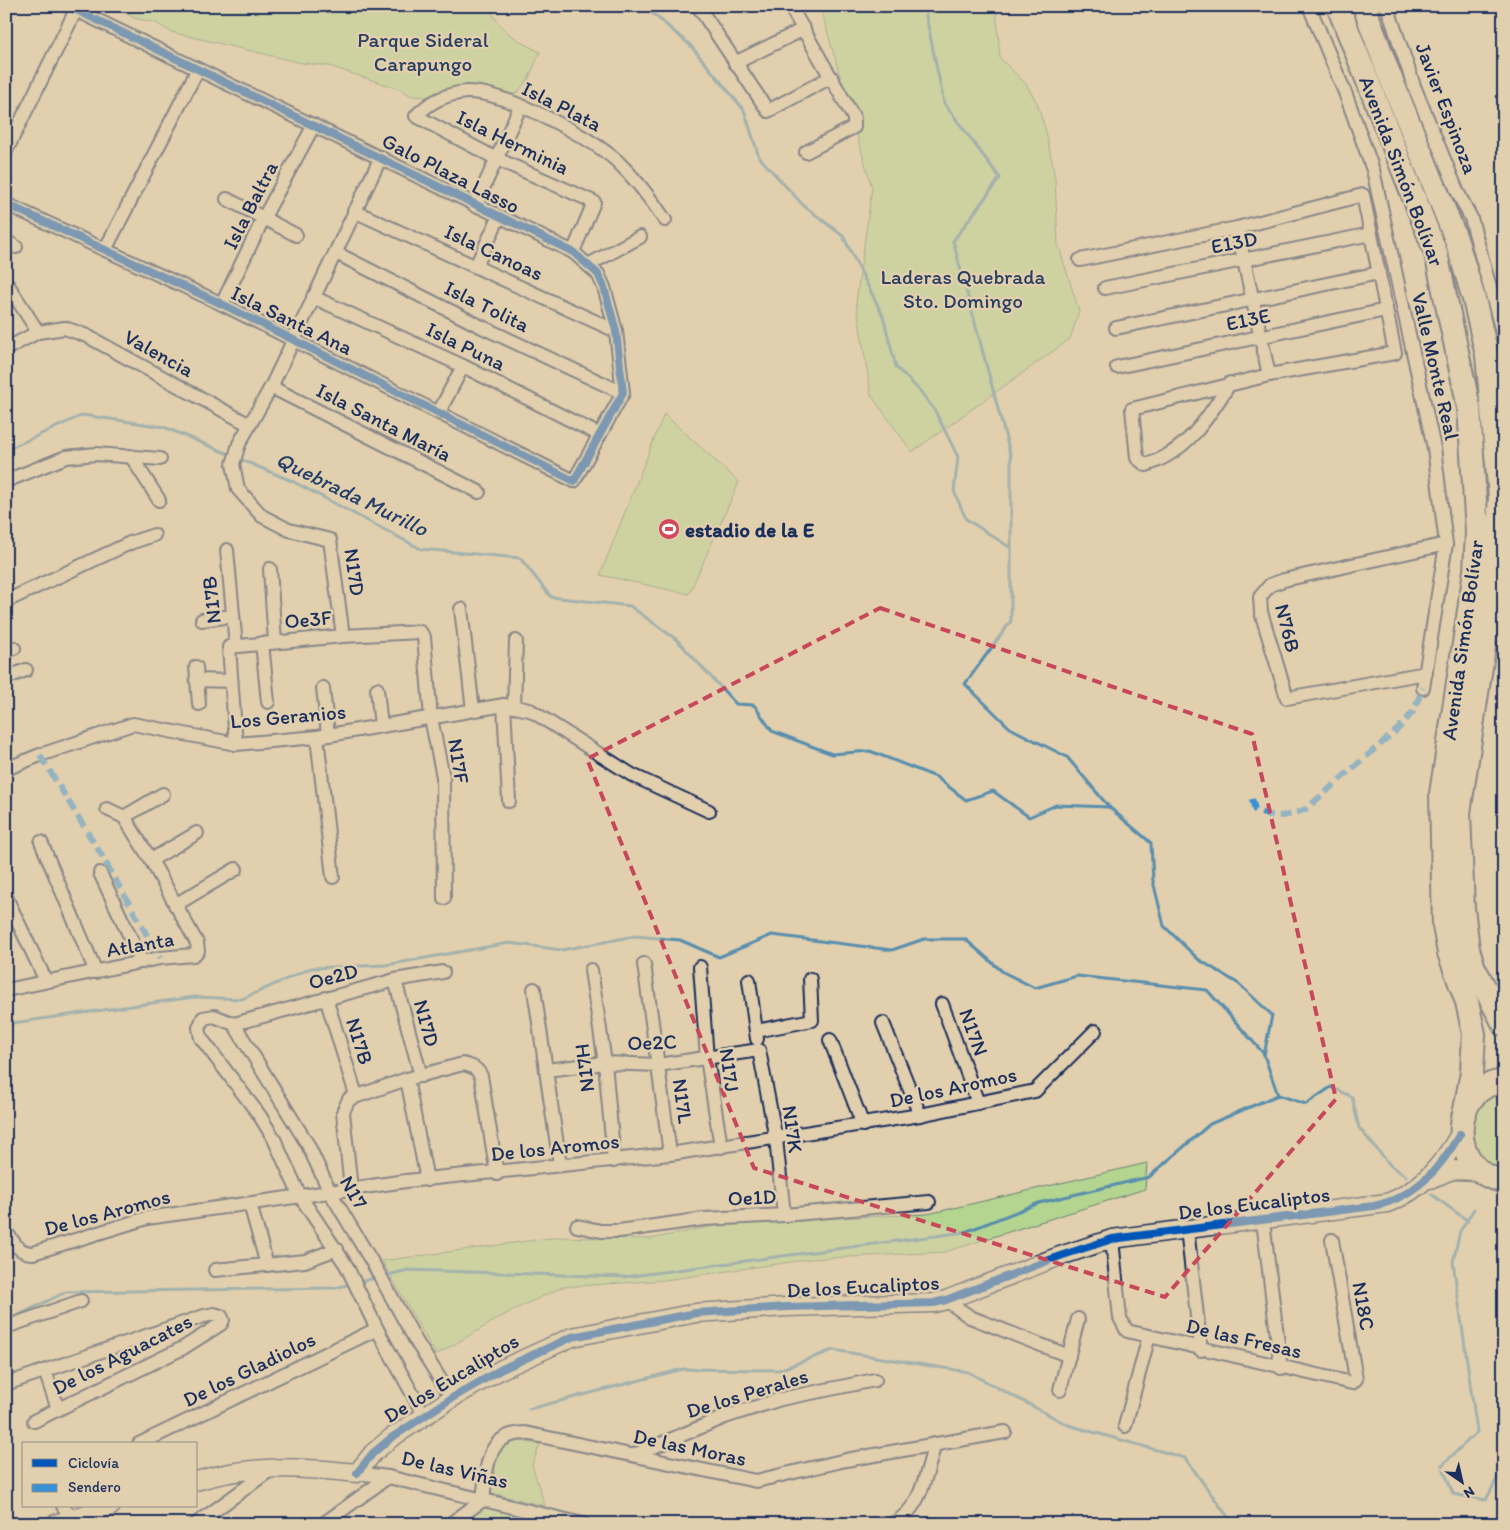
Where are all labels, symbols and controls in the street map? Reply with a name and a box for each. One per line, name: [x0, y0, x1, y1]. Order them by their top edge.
park label: Parque Sideral Carapungo: [357, 27, 489, 76]
street label: Javier Espinoza: [1411, 39, 1484, 177]
street label: Avenida Simón Bolívar: [1354, 72, 1450, 270]
street label: Isla Plata: [518, 75, 606, 137]
street label: Isla Herminia: [453, 104, 573, 180]
street label: Galo Plaza Lasso: [378, 128, 524, 218]
street label: Isla Baltra: [217, 157, 283, 253]
street label: Isla Canoas: [441, 218, 547, 286]
street label: E13D: [1209, 225, 1259, 259]
park label: Laderas Quebrada Sto. Domingo: [880, 264, 1046, 313]
street label: Isla Tolita: [440, 275, 534, 337]
street label: Isla Santa Ana: [227, 280, 357, 360]
street label: Valle Monte Real: [1407, 290, 1465, 442]
street label: E13E: [1224, 302, 1273, 336]
street label: Isla Puna: [422, 316, 510, 376]
street label: Valencia: [120, 324, 198, 382]
street label: Isla Santa María: [312, 377, 456, 467]
water label: Quebrada Murillo: [272, 446, 433, 543]
sports icon: estadio de la E: [657, 517, 681, 541]
place label: estadio de la E: [685, 517, 815, 542]
street label: Avenida Simón Bolívar: [1436, 538, 1488, 742]
street label: N17D: [339, 547, 371, 597]
street label: N17B: [196, 575, 226, 625]
street label: N76B: [1270, 601, 1306, 655]
street label: Oe3F: [283, 604, 333, 634]
street label: Los Geranios: [229, 698, 347, 734]
street label: N17F: [443, 737, 475, 785]
street label: Atlanta: [104, 926, 176, 962]
street label: Oe2D: [306, 957, 360, 995]
street label: N17D: [409, 997, 445, 1049]
street label: N17N: [954, 1005, 994, 1059]
street label: N17B: [341, 1015, 379, 1067]
street label: Oe2C: [627, 1029, 677, 1055]
street label: N17H: [569, 1042, 599, 1094]
street label: N17J: [715, 1046, 745, 1094]
street label: De los Aromos: [887, 1061, 1019, 1113]
street label: N17L: [667, 1077, 699, 1125]
street label: N17K: [777, 1104, 809, 1154]
street label: De los Aromos: [489, 1128, 621, 1166]
street label: N17: [335, 1171, 373, 1213]
street label: De los Eucaliptos: [1177, 1181, 1331, 1225]
street label: De los Aromos: [41, 1183, 173, 1241]
street label: Oe1D: [727, 1183, 777, 1211]
street label: De los Eucaliptos: [786, 1270, 940, 1302]
street label: N18C: [1347, 1280, 1381, 1332]
street label: De los Aguacates: [48, 1308, 196, 1400]
street label: De las Fresas: [1184, 1313, 1304, 1363]
street label: De los Gladiolos: [179, 1326, 319, 1412]
street label: De los Eucaliptos: [379, 1328, 523, 1428]
street label: De los Perales: [683, 1363, 811, 1423]
street label: De las Moras: [631, 1423, 749, 1471]
legend: [22, 1442, 198, 1508]
street label: De las Viñas: [399, 1445, 511, 1493]
text: Ciclovía: [68, 1454, 119, 1472]
north arrow: [1438, 1458, 1488, 1508]
text: Sendero: [68, 1478, 121, 1496]
text: N: [1460, 1483, 1478, 1502]

